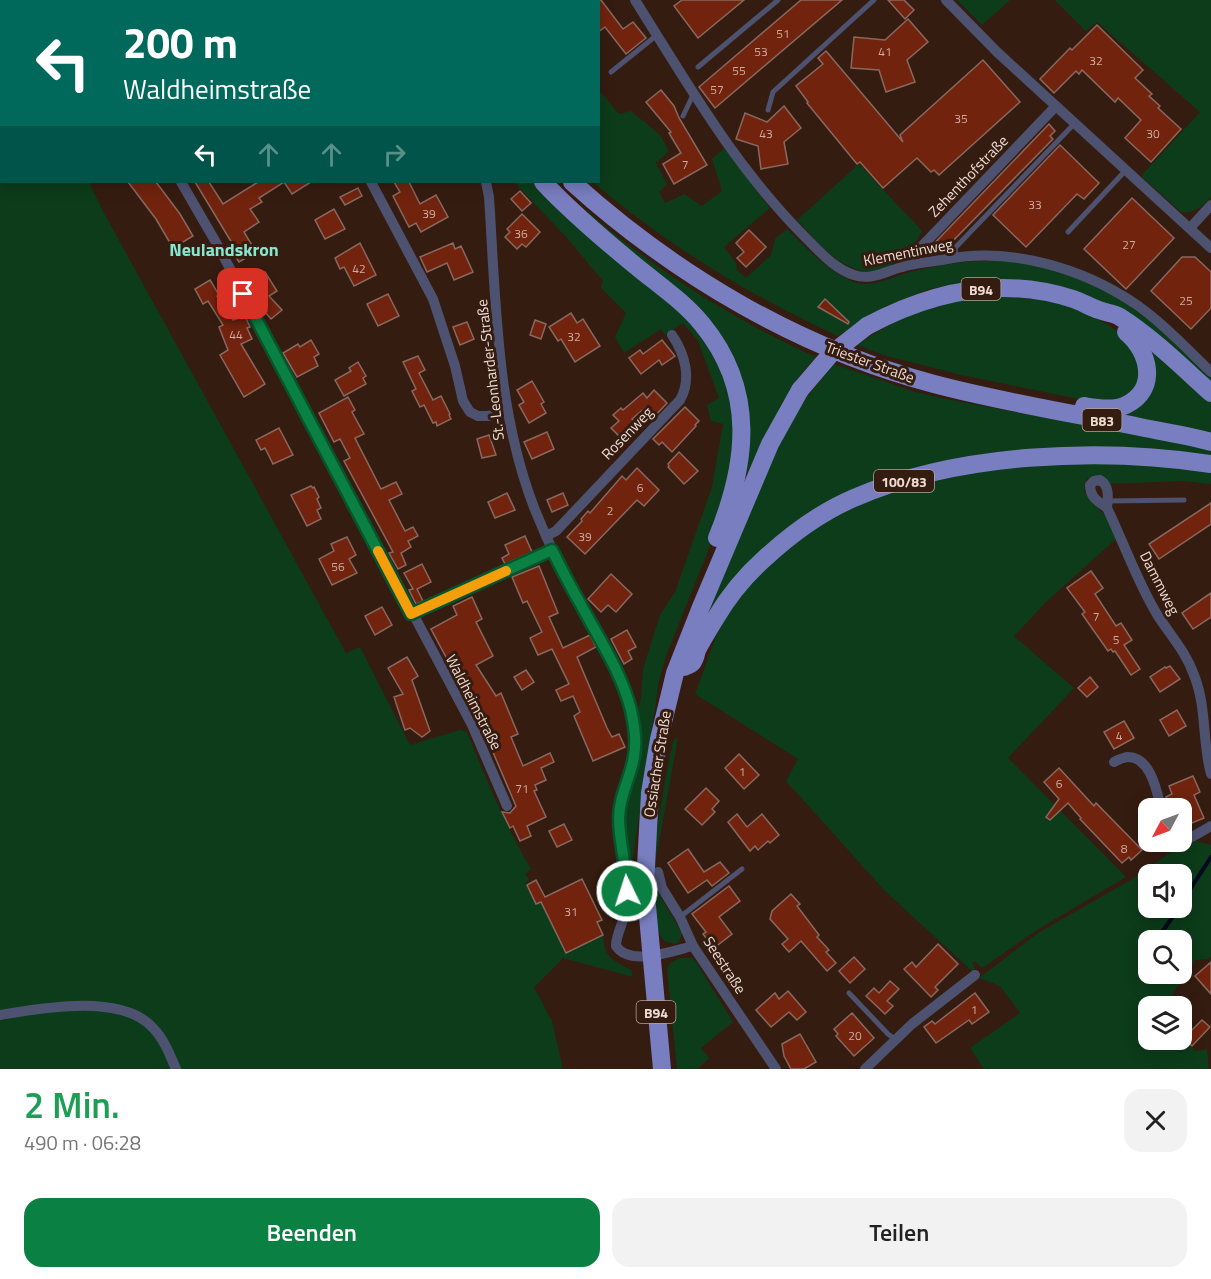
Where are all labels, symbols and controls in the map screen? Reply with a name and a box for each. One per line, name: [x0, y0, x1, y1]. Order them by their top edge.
text: 200 m: [123, 10, 238, 74]
icon: left: [24, 24, 102, 102]
house number: 51: [776, 24, 790, 43]
house number: 53: [754, 42, 768, 61]
house number: 41: [878, 42, 892, 61]
house number: 32: [1089, 51, 1103, 70]
house number: 55: [732, 61, 746, 80]
text: Waldheimstraße: [123, 68, 311, 109]
house number: 57: [710, 80, 724, 99]
house number: 35: [954, 109, 968, 128]
house number: 43: [759, 124, 773, 143]
house number: 30: [1146, 124, 1160, 143]
street label: Zehenthofstraße: [923, 130, 1013, 222]
icon: left: [189, 138, 222, 171]
icon: ahead: [252, 138, 285, 171]
icon: ahead: [315, 138, 348, 171]
icon: right: [378, 138, 411, 171]
house number: 7: [682, 155, 688, 174]
house number: 33: [1028, 195, 1042, 214]
house number: 39: [422, 204, 436, 223]
house number: 36: [514, 224, 528, 243]
street label: Klementinweg: [861, 232, 955, 272]
house number: 27: [1122, 235, 1136, 254]
district label: Neulandskron: [169, 236, 279, 263]
house number: 42: [352, 259, 366, 278]
pin: [217, 268, 268, 319]
icon: arrive: [226, 277, 259, 310]
road number: B94: [962, 278, 1000, 300]
house number: 25: [1179, 291, 1193, 310]
street label: St.-Leonharder-Straße: [470, 298, 510, 442]
house number: 44: [229, 325, 243, 344]
house number: 32: [567, 327, 581, 346]
street label: Triester Straße: [822, 335, 918, 389]
street label: Rosenweg: [596, 401, 658, 465]
road number: B83: [1082, 409, 1122, 431]
road number: 100/83: [874, 470, 934, 492]
house number: 6: [637, 478, 644, 497]
house number: 2: [607, 501, 613, 520]
house number: 39: [578, 527, 592, 546]
street label: Dammweg: [1134, 547, 1186, 619]
house number: 56: [331, 557, 345, 576]
house number: 7: [1093, 607, 1099, 626]
house number: 5: [1113, 630, 1120, 649]
street label: Waldheimstraße: [440, 650, 508, 754]
street label: Ossiacher Straße: [637, 709, 677, 819]
house number: 4: [1116, 726, 1123, 745]
house number: 1: [739, 762, 745, 781]
house number: 6: [1056, 774, 1063, 793]
house number: 71: [515, 779, 529, 798]
north arrow: [1138, 798, 1192, 852]
map controls: [1138, 798, 1192, 1050]
house number: 8: [1121, 839, 1128, 858]
position arrow: [595, 859, 659, 923]
button: sound: [1138, 864, 1192, 918]
house number: 31: [564, 902, 578, 921]
button: search: [1138, 930, 1192, 984]
street label: Seestraße: [698, 932, 752, 998]
button: layers: [1138, 996, 1192, 1050]
house number: 1: [971, 1000, 977, 1019]
road number: B94: [636, 1001, 676, 1023]
house number: 20: [848, 1026, 862, 1045]
text: 2 Min.: [24, 1077, 120, 1132]
button: close: [1124, 1089, 1187, 1152]
text: 490 m · 06:28: [24, 1127, 141, 1158]
button: Beenden: [24, 1198, 600, 1267]
button: Teilen: [612, 1198, 1187, 1267]

